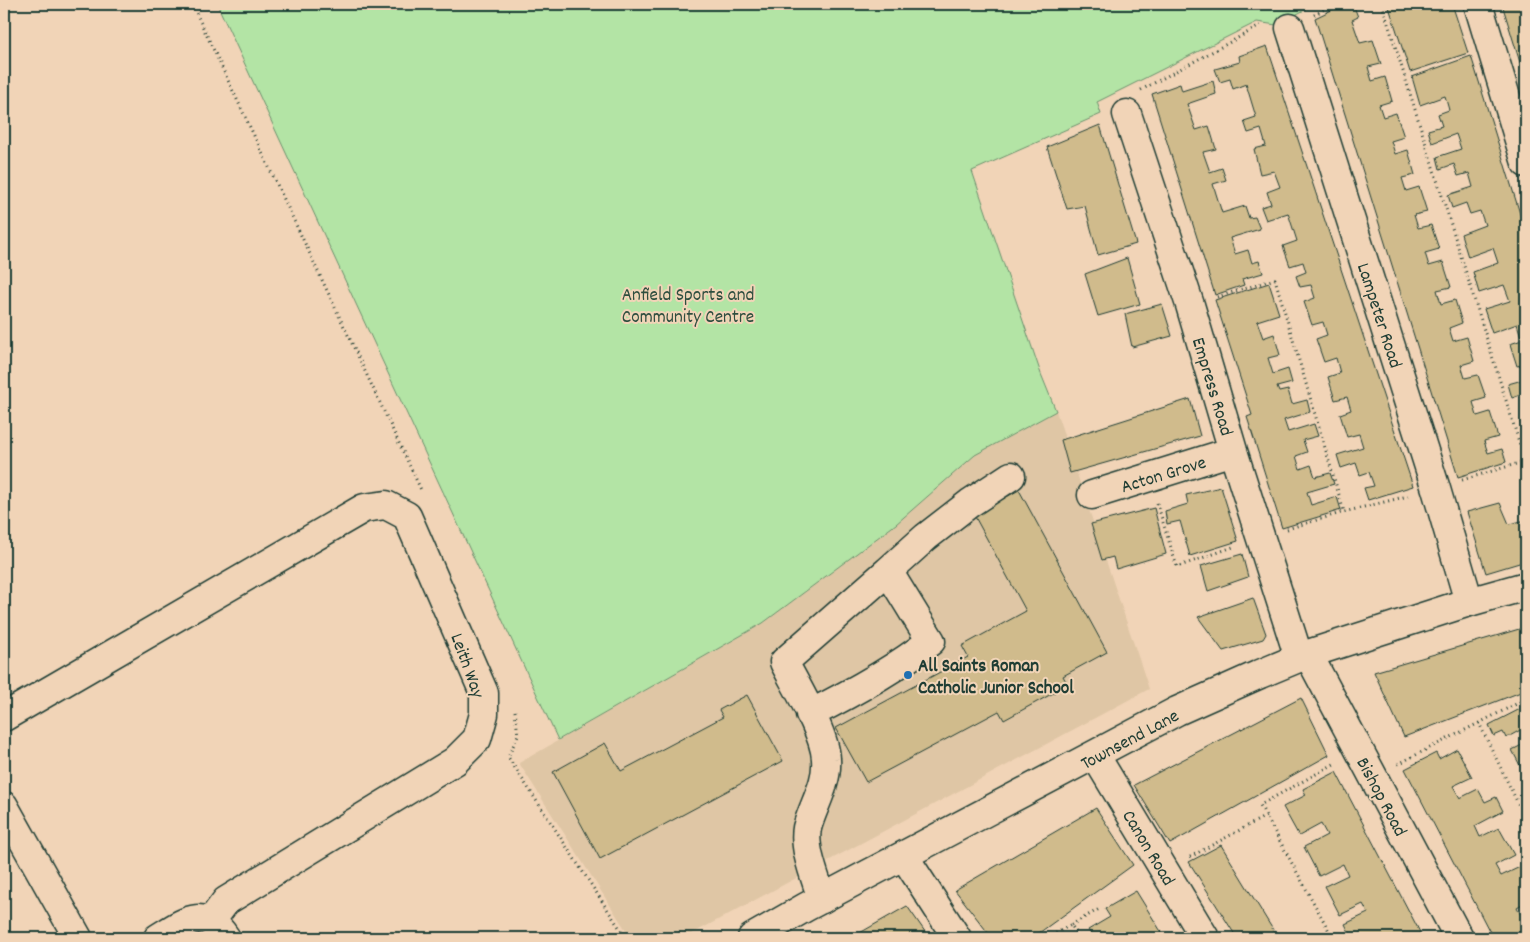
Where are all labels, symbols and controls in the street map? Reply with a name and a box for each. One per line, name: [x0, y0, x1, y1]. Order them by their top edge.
street label: Lampeter Road: [1348, 260, 1407, 372]
park label: Anfield Sports and Community Centre: [622, 283, 754, 332]
street label: Empress Road: [1183, 334, 1238, 440]
street label: Acton Grove: [1118, 451, 1210, 502]
street label: Leith Way: [442, 630, 490, 703]
place label: All Saints Roman Catholic Junior School: [918, 654, 1074, 703]
marker: All Saints Roman Catholic Junior School: [902, 669, 914, 681]
street label: Townsend Lane: [1077, 704, 1184, 778]
street label: Bishop Road: [1348, 753, 1412, 842]
street label: Canon Road: [1114, 806, 1180, 892]

